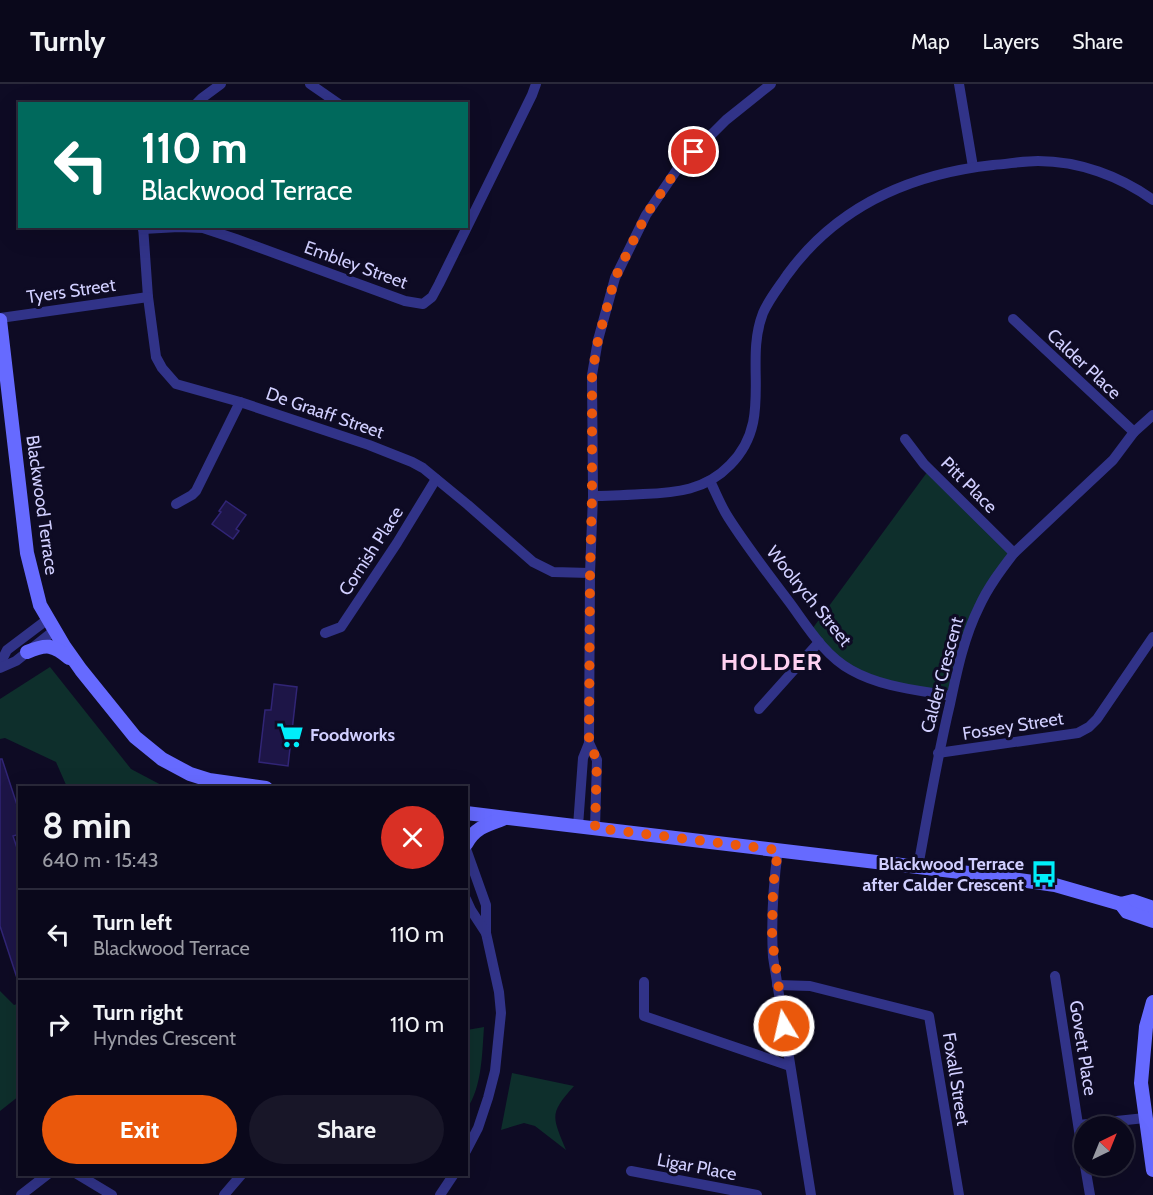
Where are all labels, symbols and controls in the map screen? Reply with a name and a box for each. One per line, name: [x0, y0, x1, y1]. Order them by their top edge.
text: Turnly: [30, 24, 106, 58]
text: Map: [911, 29, 950, 54]
text: Layers: [983, 29, 1039, 54]
text: Share: [1072, 29, 1123, 54]
text: 110 m: [141, 122, 248, 174]
icon: left: [42, 126, 120, 204]
pin: [668, 126, 719, 177]
icon: arrive: [677, 135, 710, 168]
text: Blackwood Terrace: [141, 174, 353, 207]
street label: Embley Street: [301, 236, 411, 294]
street label: Tyers Street: [25, 274, 117, 308]
street label: Calder Place: [1042, 324, 1126, 404]
street label: De Graaff Street: [263, 383, 387, 443]
street label: Blackwood Terrace: [21, 434, 63, 576]
street label: Pitt Place: [936, 452, 1002, 518]
street label: Cornish Place: [334, 502, 408, 600]
street label: Woolrych Street: [762, 541, 856, 651]
street label: Calder Crescent: [916, 615, 968, 735]
district label: HOLDER: [721, 647, 823, 676]
street label: Fossey Street: [961, 707, 1065, 745]
supermarket icon: Foodworks: [275, 720, 305, 750]
place label: Foodworks: [310, 724, 396, 746]
text: 8 min: [42, 803, 132, 847]
button: close: [381, 806, 444, 869]
text: 640 m · 15:43: [42, 848, 159, 872]
place label: Blackwood Terrace after Calder Crescent: [862, 853, 1024, 896]
bus stop icon: Blackwood Terrace after Calder Crescent: [1029, 859, 1059, 889]
text: Turn left: [93, 909, 172, 936]
icon: left: [42, 918, 75, 951]
text: 110 m: [390, 921, 444, 948]
text: Blackwood Terrace: [93, 936, 250, 960]
position arrow: [752, 994, 816, 1058]
text: Turn right: [93, 999, 183, 1026]
street label: Govett Place: [1065, 999, 1101, 1097]
icon: right: [42, 1008, 75, 1041]
text: 110 m: [390, 1011, 444, 1038]
text: Hyndes Crescent: [93, 1026, 236, 1050]
street label: Foxall Street: [938, 1031, 974, 1127]
button: Exit: [42, 1095, 237, 1164]
button: Share: [249, 1095, 444, 1164]
north arrow: [1074, 1116, 1134, 1176]
map controls: [1074, 1116, 1134, 1176]
street label: Ligar Place: [655, 1149, 739, 1185]

